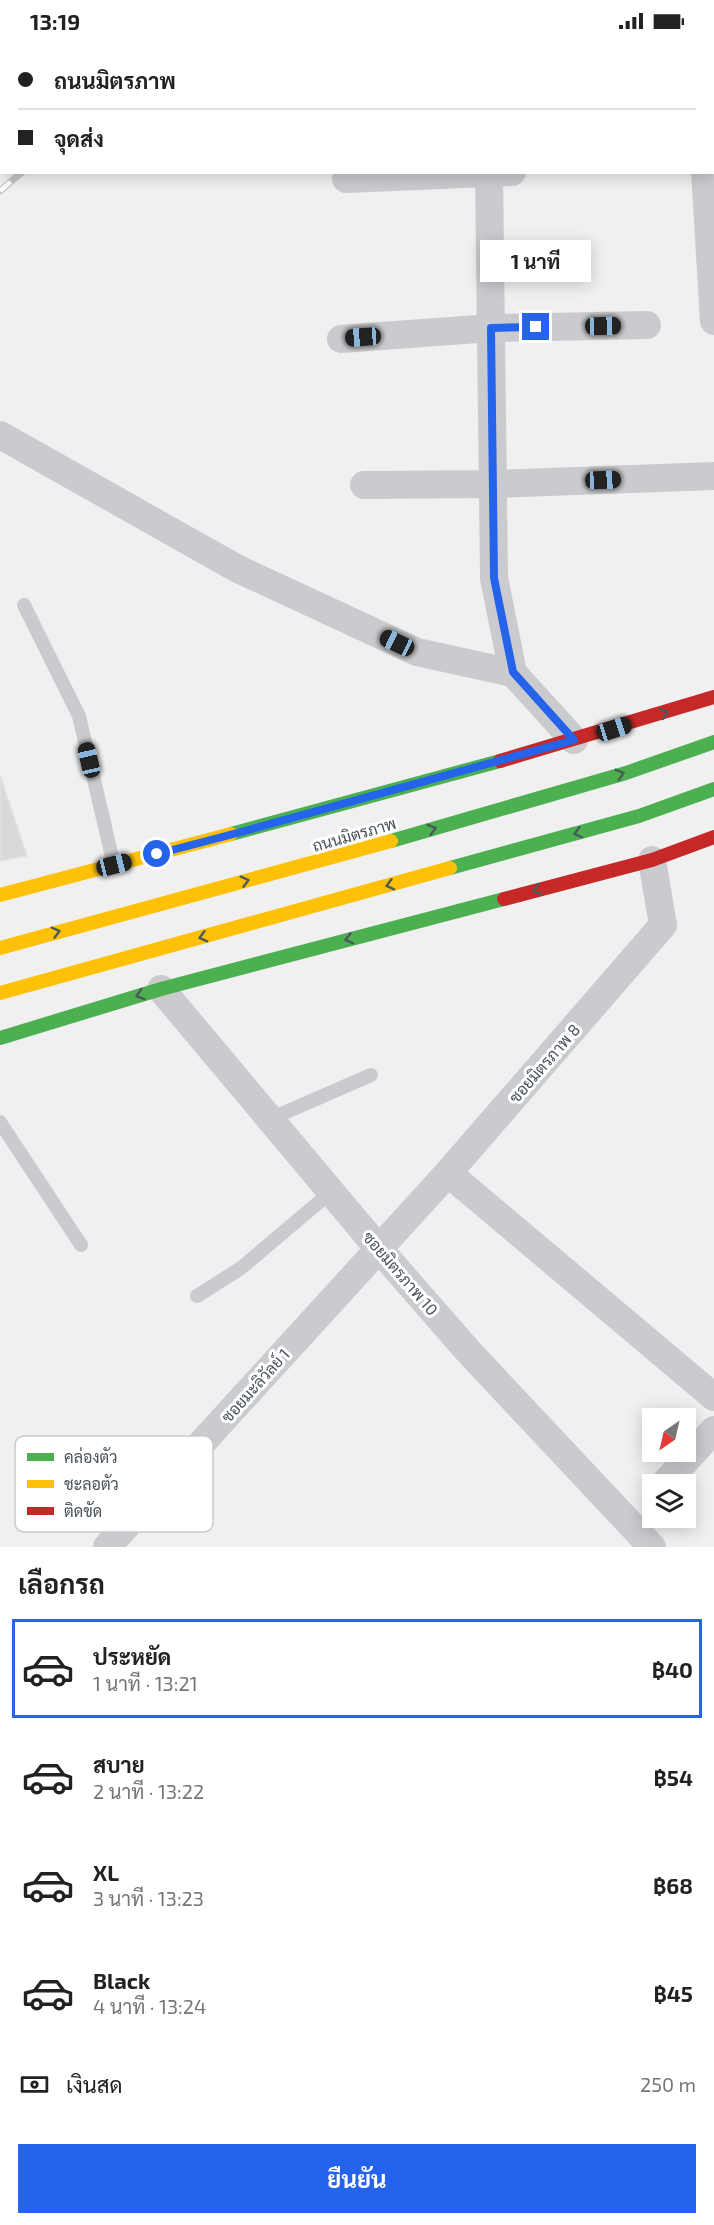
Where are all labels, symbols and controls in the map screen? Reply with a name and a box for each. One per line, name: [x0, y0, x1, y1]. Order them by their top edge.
text: 13:19: [30, 8, 80, 34]
text: ถนนมิตรภาพ: [54, 67, 176, 93]
text: จุดส่ง: [54, 125, 104, 151]
callout: 1 นาที: [480, 240, 592, 282]
text: 1 นาที: [511, 249, 560, 273]
route end: [522, 313, 549, 340]
car: [585, 317, 621, 335]
car: [344, 327, 382, 347]
car: [585, 470, 621, 490]
car: [377, 627, 417, 659]
one-way arrow: [658, 708, 669, 720]
car: [594, 715, 634, 743]
car: [76, 740, 102, 780]
one-way arrow: [614, 769, 625, 781]
street label: ถนนมิตรภาพ: [310, 813, 398, 855]
one-way arrow: [427, 824, 437, 836]
one-way arrow: [574, 825, 584, 838]
route start: [143, 840, 170, 867]
car: [94, 852, 134, 878]
one-way arrow: [240, 876, 250, 889]
one-way arrow: [386, 878, 396, 890]
one-way arrow: [532, 882, 542, 895]
one-way arrow: [51, 927, 61, 940]
one-way arrow: [198, 930, 208, 942]
one-way arrow: [344, 932, 354, 945]
one-way arrow: [135, 988, 146, 1000]
street label: ซอยมิตรภาพ 8: [505, 1020, 583, 1106]
street label: ซอยมิตรภาพ 10: [360, 1227, 442, 1319]
street label: ซอยมะลิวัลย์ 1: [215, 1343, 293, 1426]
north arrow: [642, 1408, 696, 1462]
map controls: [642, 1408, 696, 1528]
legend: [15, 1436, 213, 1532]
text: คล่องตัว: [64, 1447, 118, 1466]
text: ชะลอตัว: [64, 1474, 119, 1493]
button: layers: [642, 1474, 696, 1528]
text: ติดขัด: [64, 1501, 102, 1520]
text: เลือกรถ: [18, 1567, 105, 1599]
icon: car: [21, 1642, 75, 1696]
text: ประหยัด: [93, 1643, 171, 1669]
text: ฿40: [652, 1656, 693, 1682]
text: 1 นาที · 13:21: [93, 1671, 198, 1695]
icon: car: [21, 1750, 75, 1804]
text: สบาย: [93, 1751, 145, 1777]
text: ฿54: [654, 1764, 693, 1790]
text: 2 นาที · 13:22: [93, 1779, 204, 1803]
icon: car: [21, 1858, 75, 1912]
text: XL: [93, 1859, 119, 1885]
text: ฿68: [653, 1872, 693, 1898]
text: 3 นาที · 13:23: [93, 1886, 204, 1910]
icon: car: [21, 1966, 75, 2020]
text: Black: [93, 1967, 150, 1993]
text: ฿45: [654, 1980, 693, 2006]
text: 4 นาที · 13:24: [93, 1994, 206, 2018]
icon: cash: [18, 2068, 51, 2101]
text: เงินสด: [66, 2071, 123, 2097]
text: 250 m: [640, 2072, 696, 2096]
button: ยืนยัน: [18, 2144, 696, 2213]

